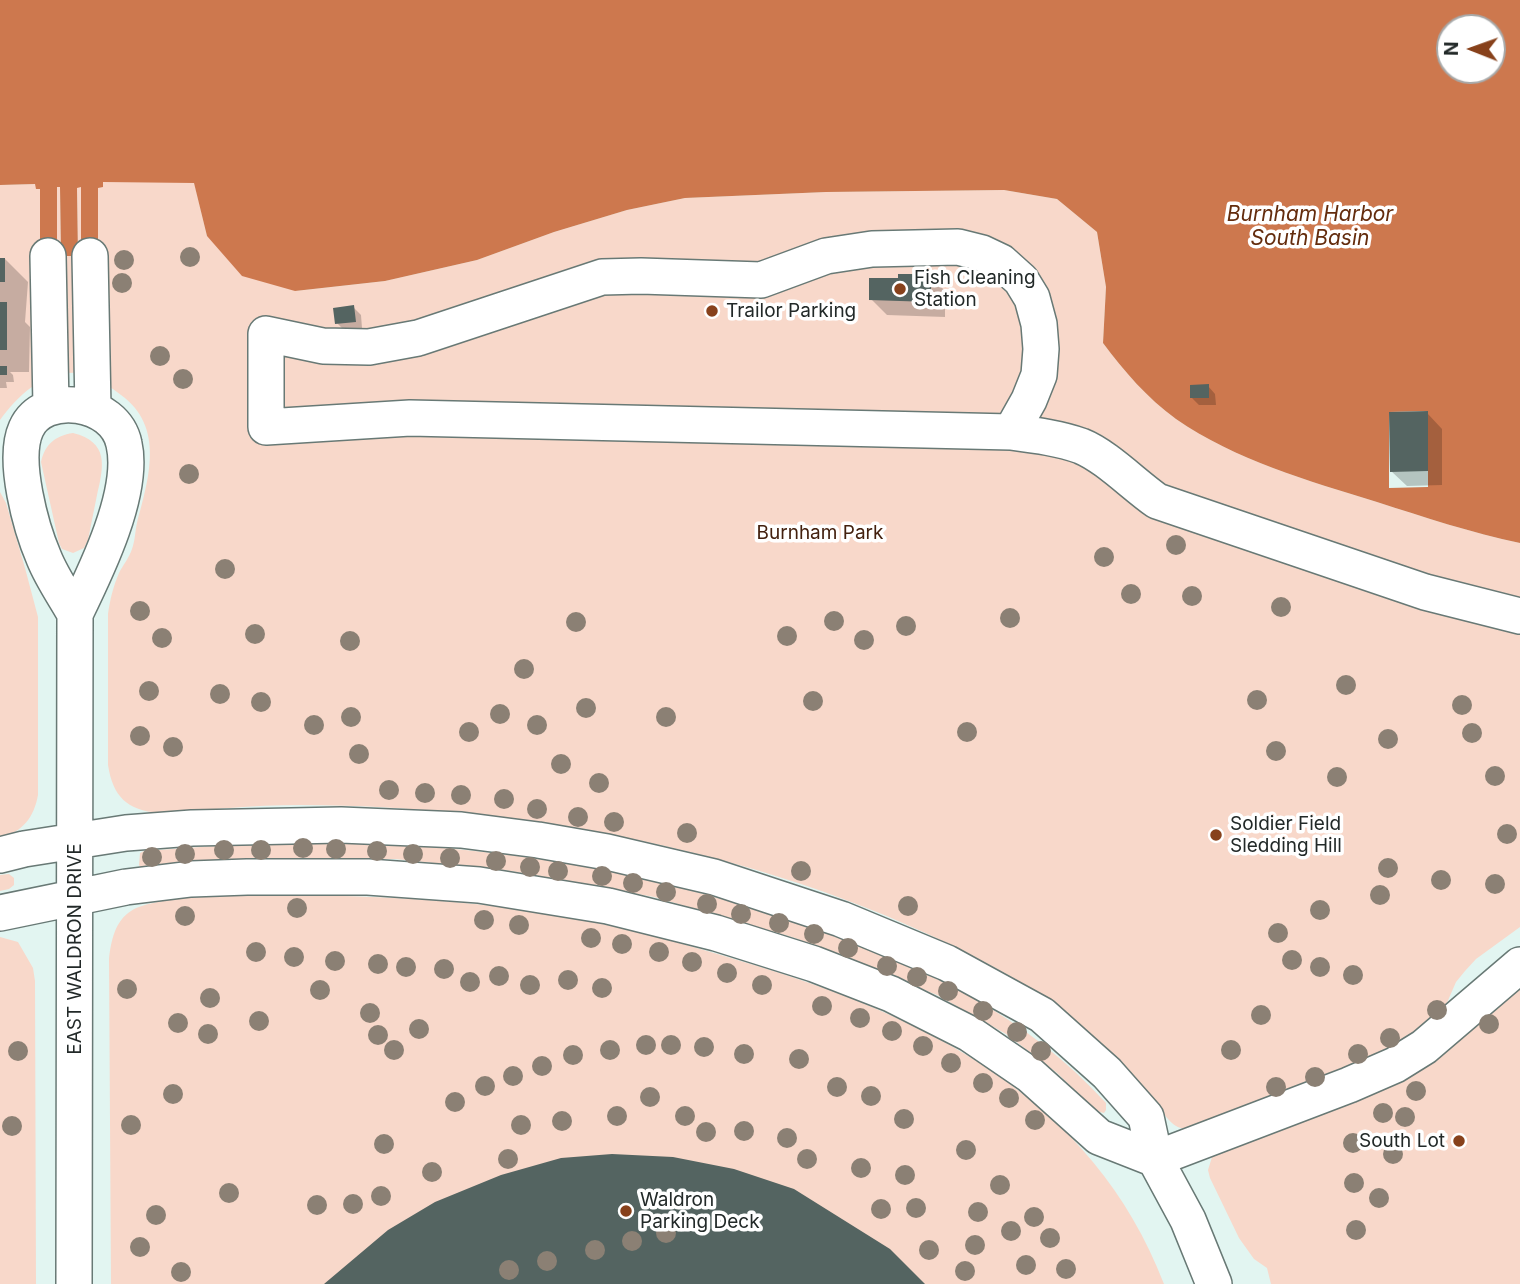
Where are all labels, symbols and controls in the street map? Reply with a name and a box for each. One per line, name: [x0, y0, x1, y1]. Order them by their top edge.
north arrow: [1436, 14, 1506, 84]
text: N: [1440, 41, 1463, 56]
water label: Burnham Harbor South Basin: [1227, 202, 1393, 252]
place label: Fish Cleaning Station: [914, 267, 1036, 311]
marker: Fish Cleaning Station: [892, 281, 908, 297]
place label: Trailor Parking: [726, 300, 856, 322]
marker: Trailor Parking: [704, 303, 720, 319]
park label: Burnham Park: [757, 522, 883, 544]
place label: Soldier Field Sledding Hill: [1230, 813, 1342, 857]
marker: Soldier Field Sledding Hill: [1208, 827, 1224, 843]
street label: EAST WALDRON DRIVE: [64, 843, 86, 1055]
place label: South Lot: [1359, 1130, 1445, 1152]
marker: South Lot: [1451, 1133, 1467, 1149]
place label: Waldron Parking Deck: [640, 1189, 760, 1233]
marker: Waldron Parking Deck: [618, 1203, 634, 1219]

